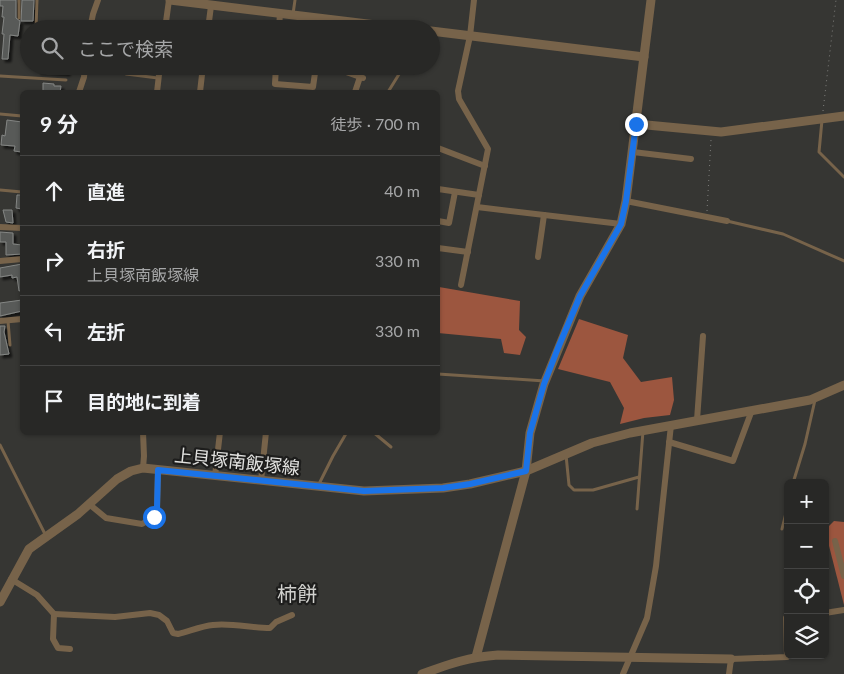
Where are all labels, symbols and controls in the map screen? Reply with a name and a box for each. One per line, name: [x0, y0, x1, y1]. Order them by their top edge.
search box: [20, 20, 440, 75]
icon: search: [38, 34, 66, 62]
text: ここで検索: [78, 37, 173, 60]
text: 9 分: [40, 111, 78, 136]
route end: [625, 113, 648, 136]
text: 徒歩 · 700 m: [331, 114, 420, 133]
icon: ahead: [40, 177, 68, 205]
text: 直進: [87, 180, 125, 203]
text: 40 m: [384, 181, 420, 200]
text: 右折: [87, 238, 125, 261]
icon: right: [40, 247, 68, 275]
text: 330 m: [375, 251, 420, 270]
text: 上貝塚南飯塚線: [87, 265, 199, 284]
icon: left: [40, 317, 68, 345]
text: 左折: [87, 320, 125, 343]
text: 330 m: [375, 321, 420, 340]
icon: arrive: [40, 387, 68, 415]
text: 目的地に到着: [87, 390, 201, 413]
street label: 上貝塚南飯塚線: [173, 443, 301, 479]
map controls: [784, 479, 829, 659]
button: +: [784, 479, 829, 524]
route start: [143, 506, 166, 529]
button: −: [784, 524, 829, 569]
button: locate: [784, 569, 829, 614]
district label: 柿餅: [277, 581, 317, 605]
button: layers: [784, 614, 829, 659]

